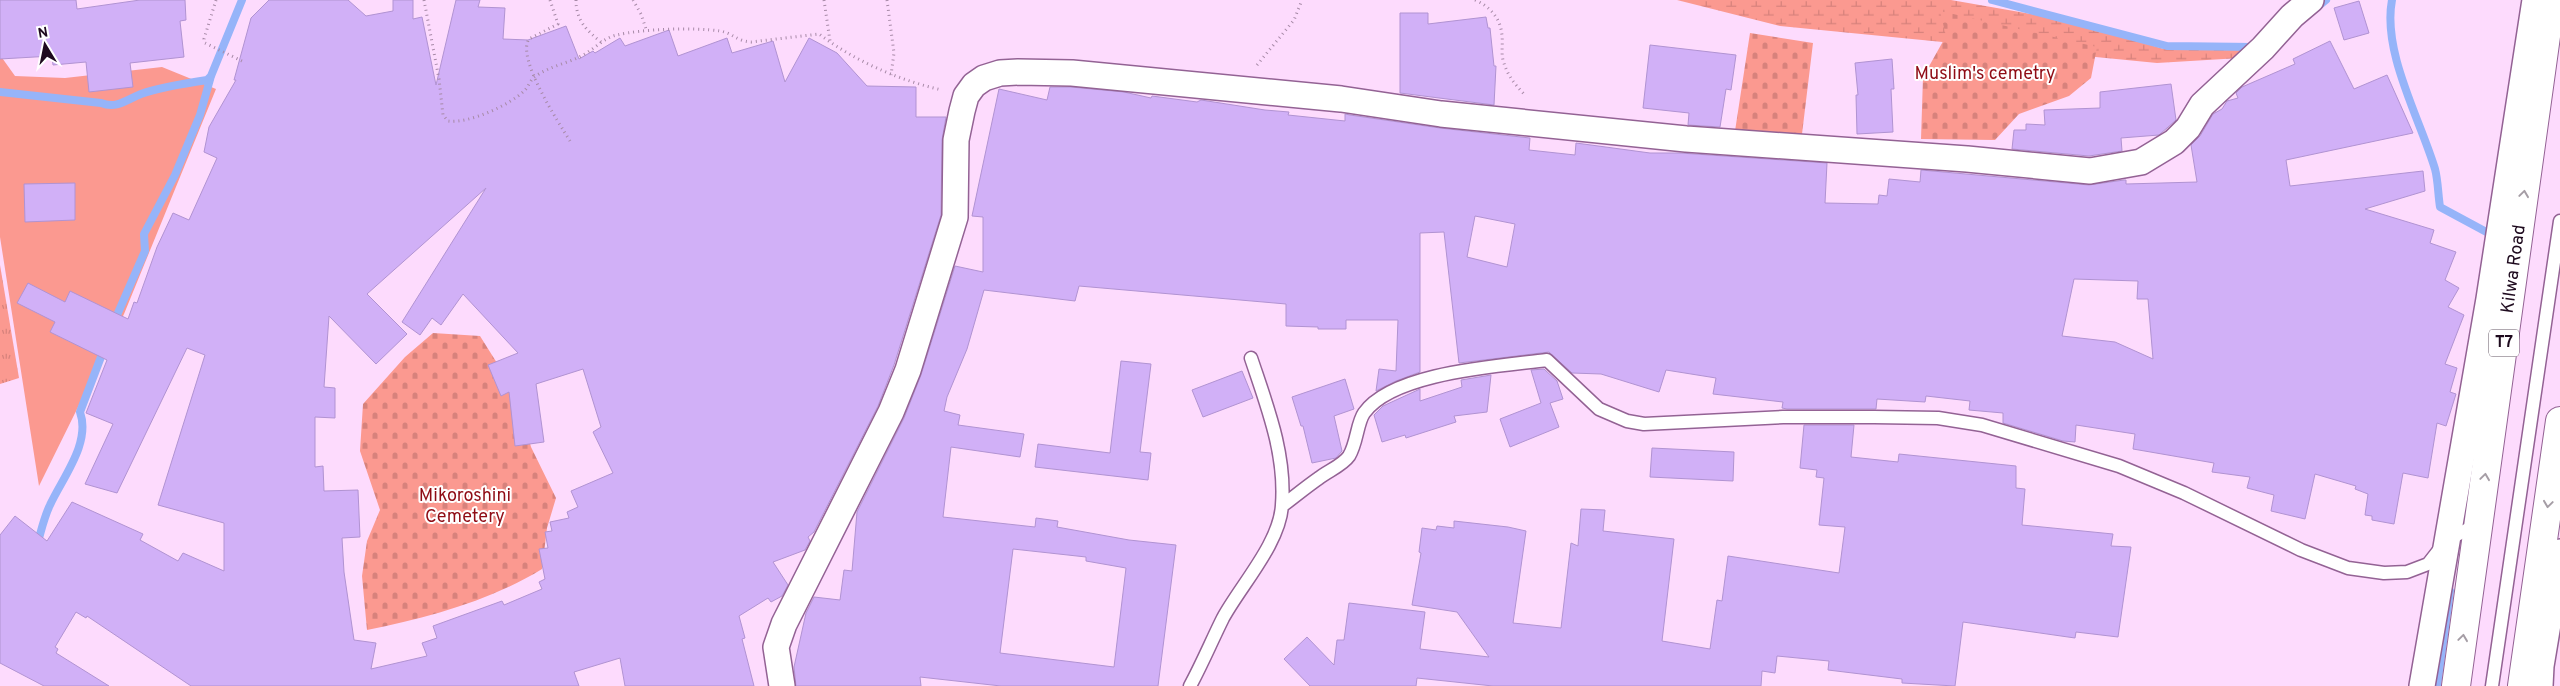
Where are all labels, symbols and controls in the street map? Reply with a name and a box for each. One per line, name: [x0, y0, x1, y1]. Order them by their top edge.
north arrow: [20, 20, 70, 70]
text: N: [37, 24, 49, 43]
park label: Muslim's cemetry: [1915, 63, 2055, 86]
one-way arrow: [2518, 190, 2529, 198]
street label: Kilwa Road: [2496, 223, 2531, 315]
road number: T7: [2489, 329, 2519, 356]
one-way arrow: [2479, 472, 2490, 480]
park label: Mikoroshini Cemetery: [419, 485, 511, 529]
one-way arrow: [2543, 500, 2554, 508]
one-way arrow: [2457, 633, 2467, 642]

